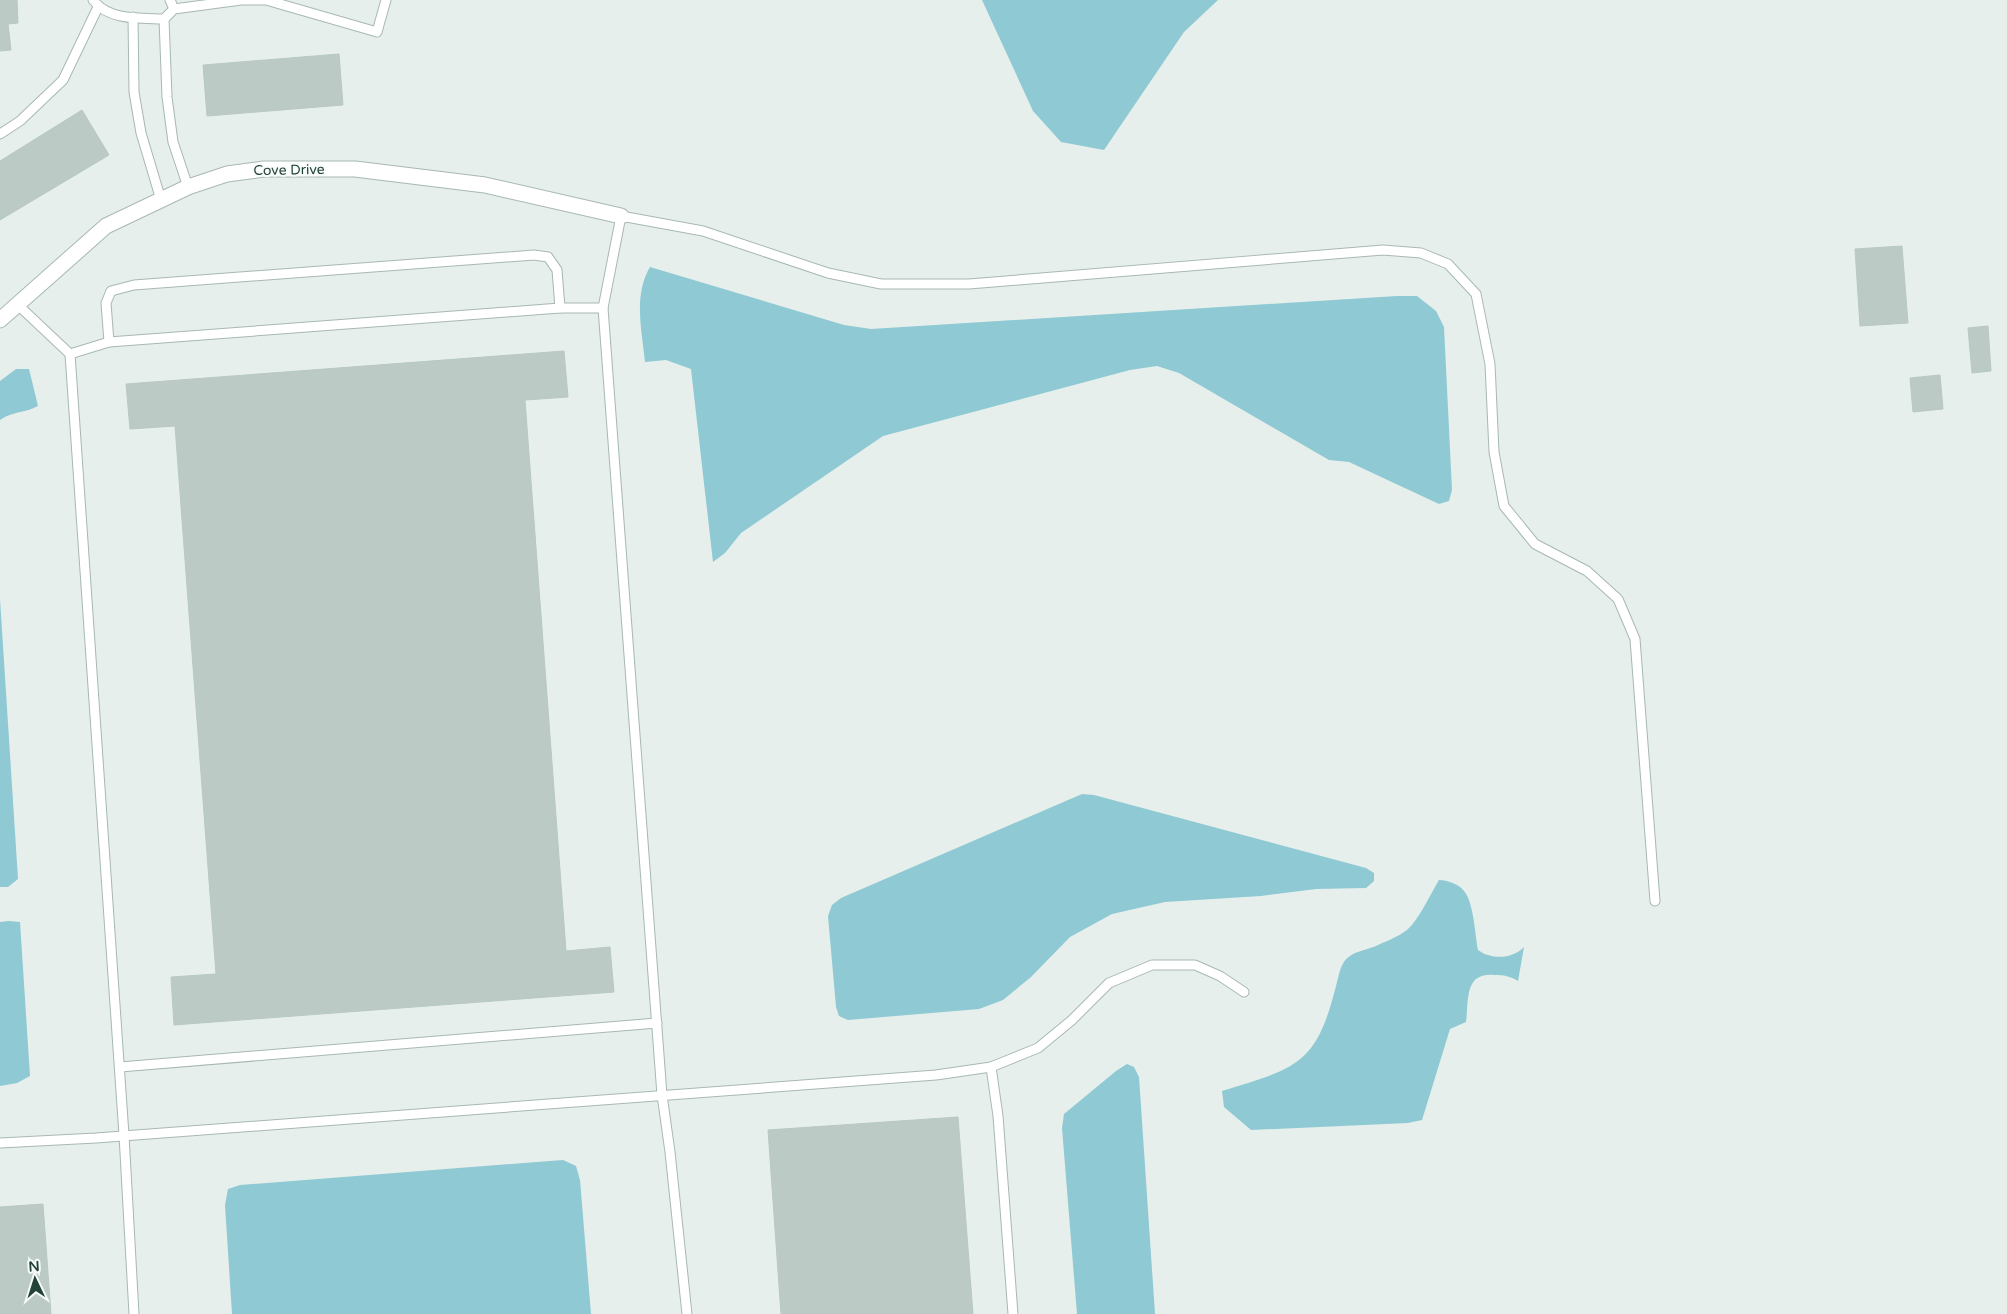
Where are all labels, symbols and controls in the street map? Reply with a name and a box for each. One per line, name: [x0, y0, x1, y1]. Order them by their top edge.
street label: Cove Drive: [253, 161, 325, 179]
north arrow: [10, 1254, 60, 1304]
text: N: [28, 1258, 40, 1275]

